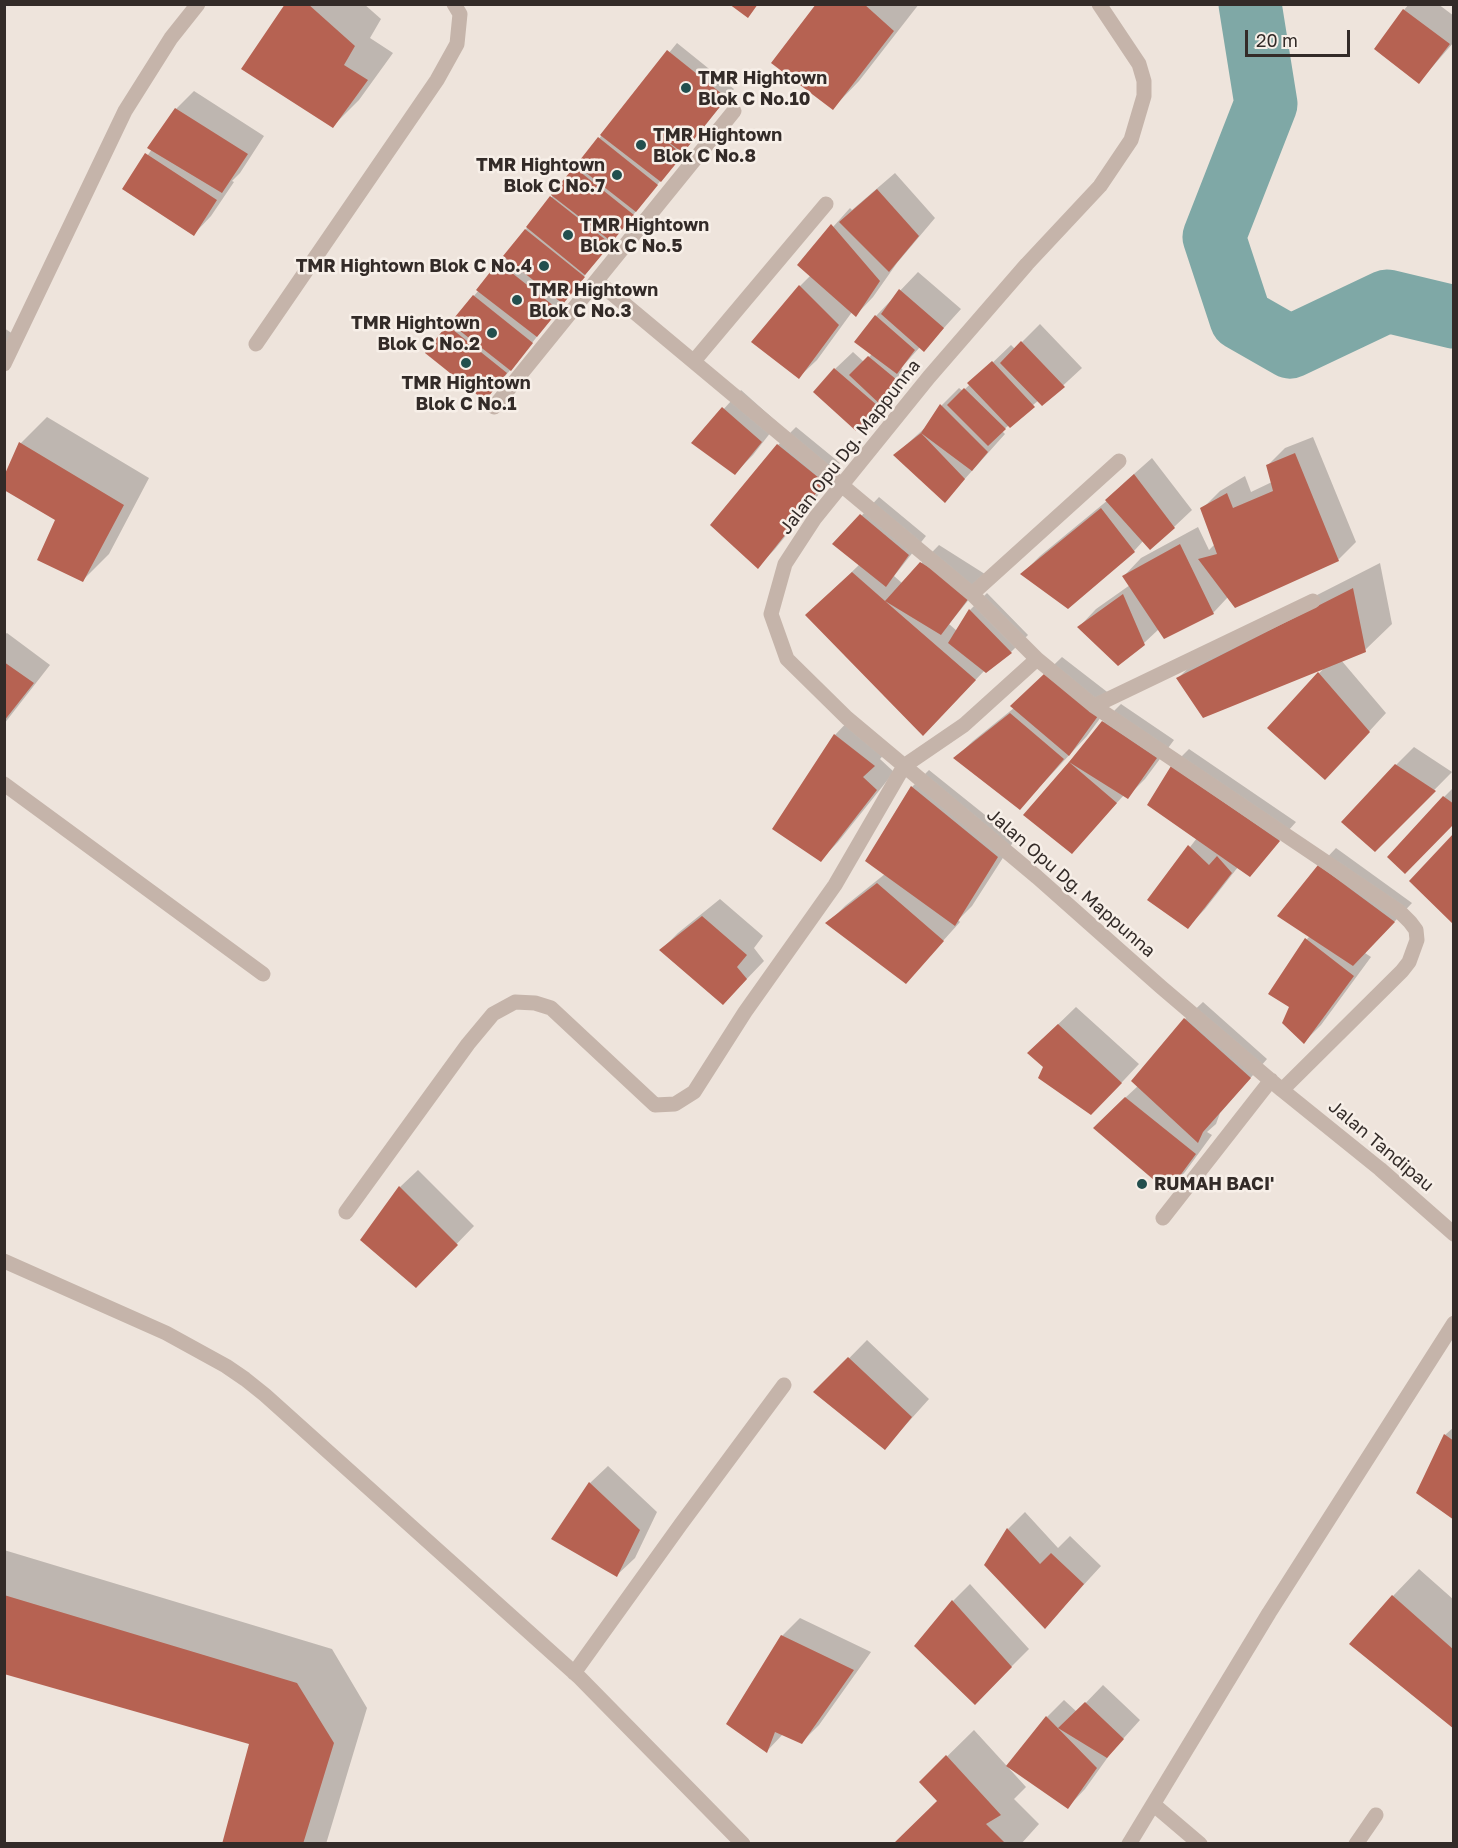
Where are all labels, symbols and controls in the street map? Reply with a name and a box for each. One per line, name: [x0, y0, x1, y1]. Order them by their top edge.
scale bar: [1248, 18, 1353, 56]
text: 20 m: [1256, 29, 1298, 51]
place label: TMR Hightown Blok C No.10: [698, 67, 827, 110]
marker: TMR Hightown Blok C No.10: [679, 81, 693, 95]
place label: TMR Hightown Blok C No.8: [653, 124, 782, 166]
marker: TMR Hightown Blok C No.8: [634, 138, 648, 152]
place label: TMR Hightown Blok C No.7: [476, 154, 605, 196]
marker: TMR Hightown Blok C No.7: [610, 168, 624, 182]
place label: TMR Hightown Blok C No.5: [580, 214, 709, 256]
marker: TMR Hightown Blok C No.5: [561, 228, 575, 242]
place label: TMR Hightown Blok C No.4: [296, 255, 532, 277]
marker: TMR Hightown Blok C No.4: [537, 259, 551, 273]
place label: TMR Hightown Blok C No.3: [529, 279, 658, 322]
marker: TMR Hightown Blok C No.3: [510, 293, 524, 307]
place label: TMR Hightown Blok C No.2: [351, 312, 480, 354]
marker: TMR Hightown Blok C No.2: [485, 326, 499, 340]
street label: Jalan Opu Dg. Mappunna: [775, 355, 925, 539]
marker: TMR Hightown Blok C No.1: [459, 356, 473, 370]
place label: TMR Hightown Blok C No.1: [401, 372, 531, 415]
street label: Jalan Opu Dg. Mappunna: [982, 804, 1160, 962]
street label: Jalan Tandipau: [1324, 1096, 1438, 1196]
place label: RUMAH BACI': [1154, 1173, 1274, 1195]
marker: RUMAH BACI': [1135, 1177, 1149, 1191]

